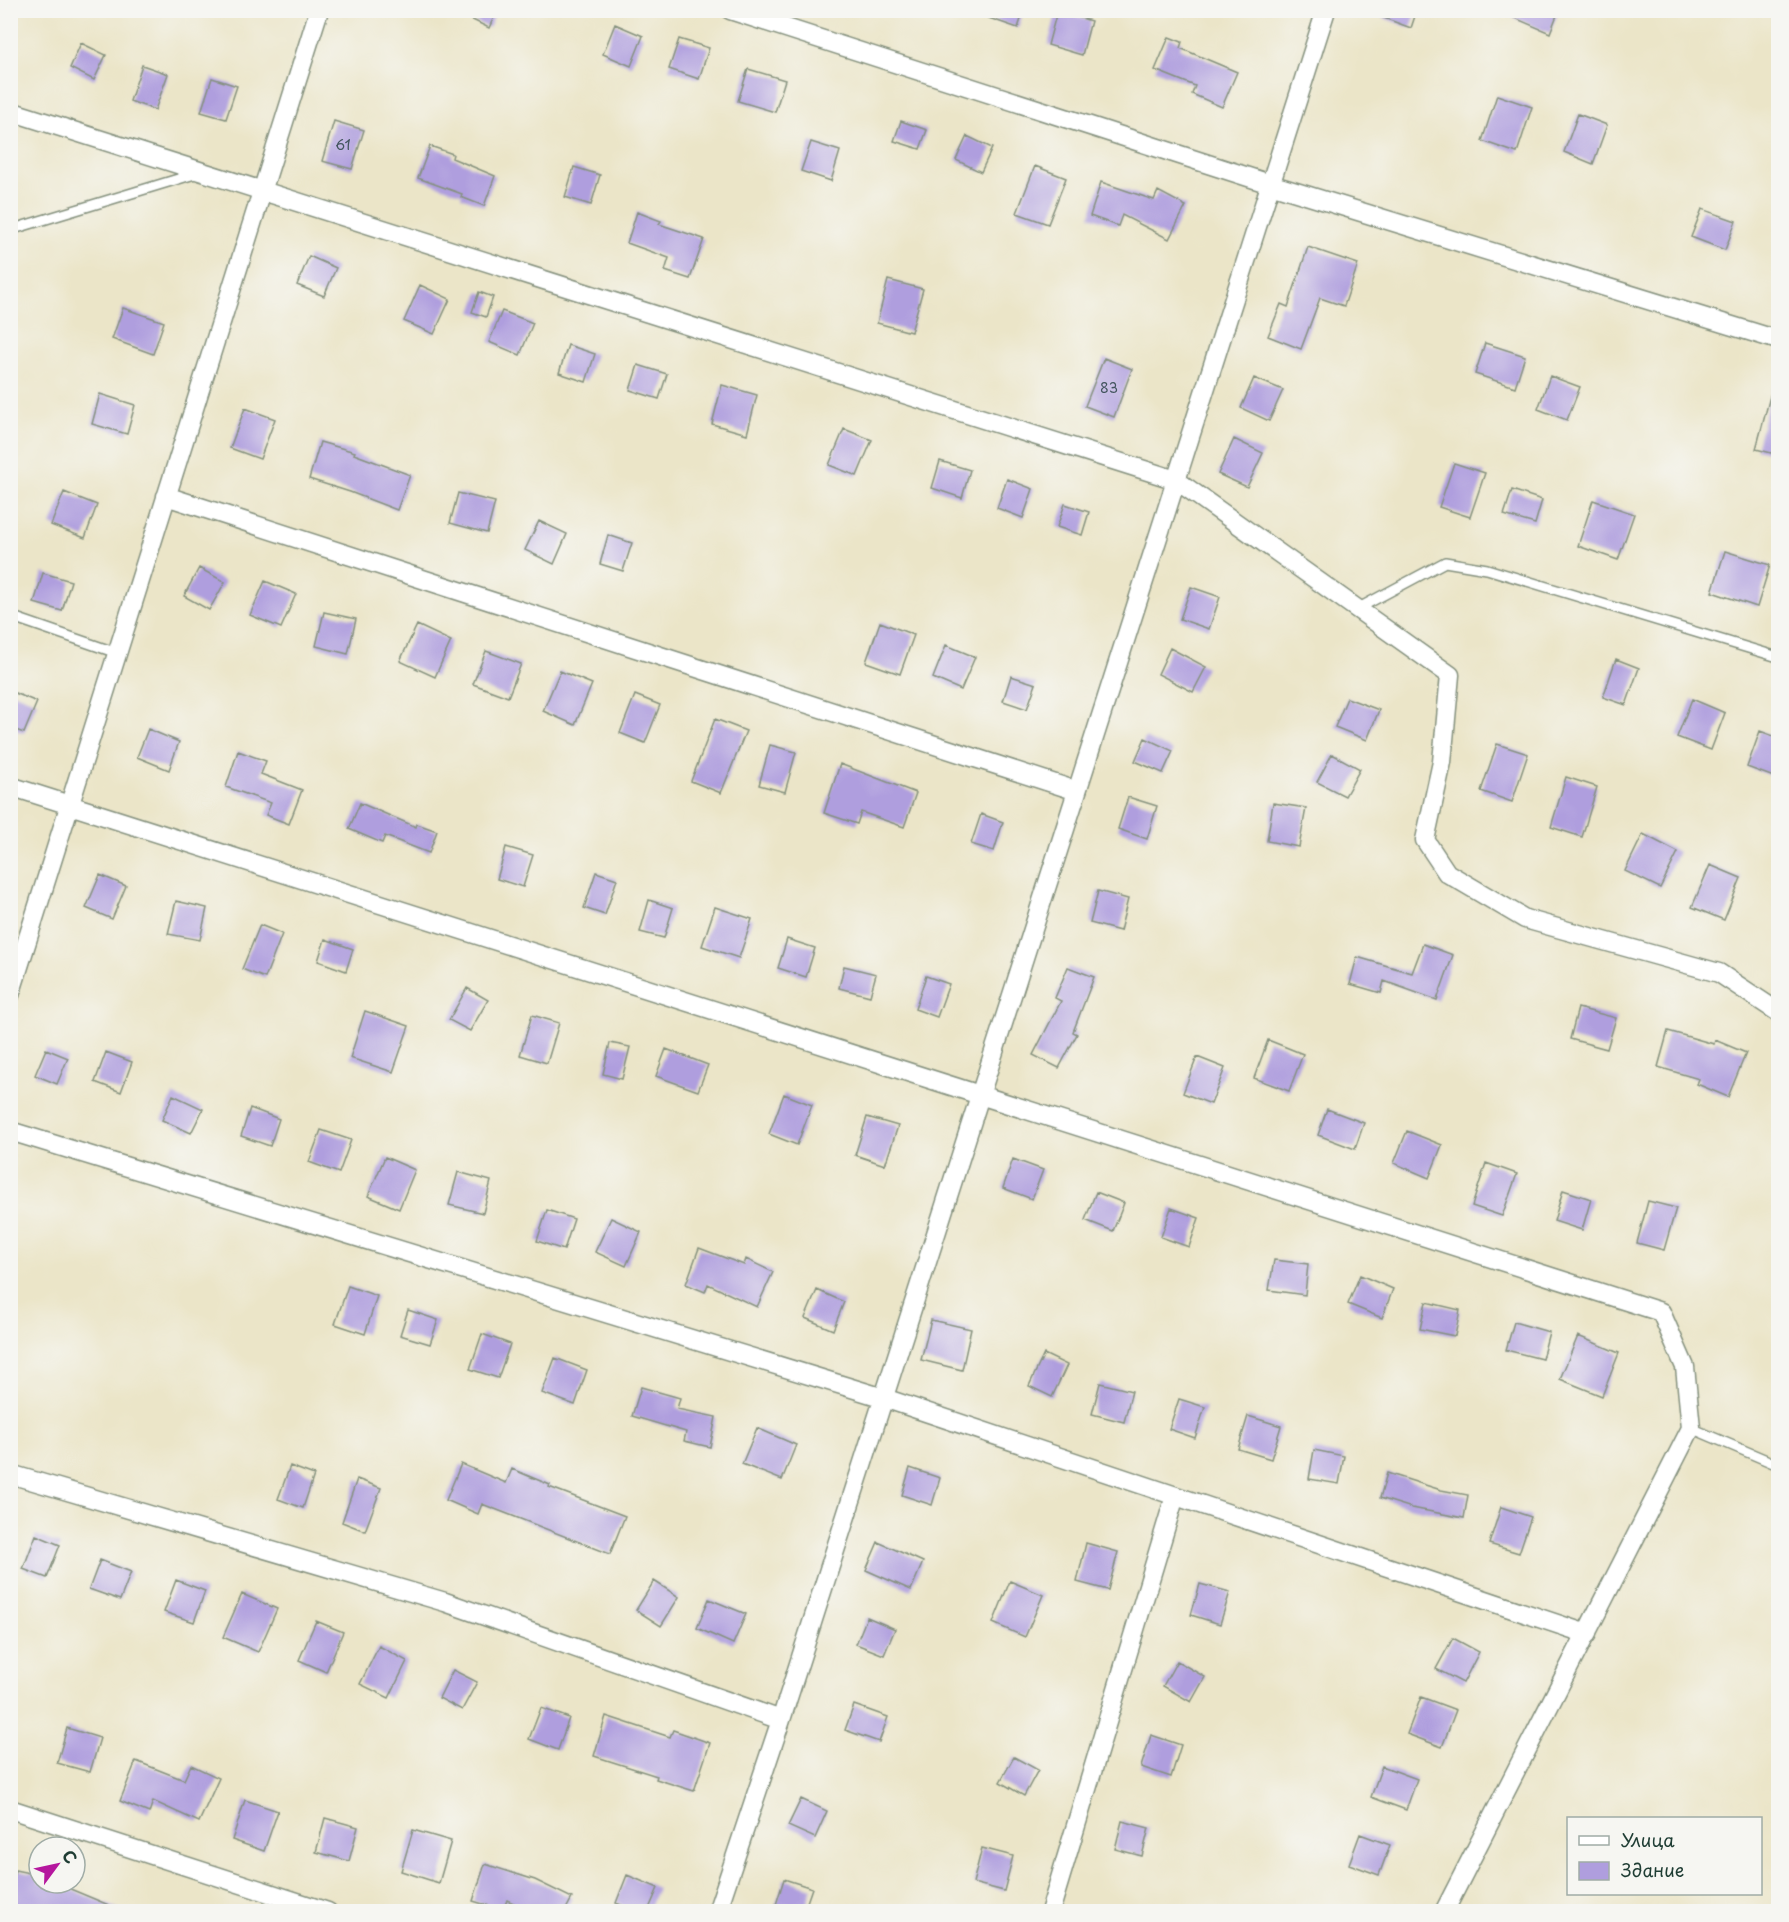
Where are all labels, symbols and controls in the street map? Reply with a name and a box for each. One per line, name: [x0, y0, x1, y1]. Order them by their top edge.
house number: 61: [335, 134, 351, 155]
house number: 83: [1100, 377, 1118, 398]
legend: [1567, 1817, 1762, 1895]
text: Улица: [1621, 1826, 1675, 1853]
north arrow: [27, 1835, 87, 1895]
text: С: [57, 1845, 84, 1868]
text: Здание: [1621, 1856, 1684, 1883]

